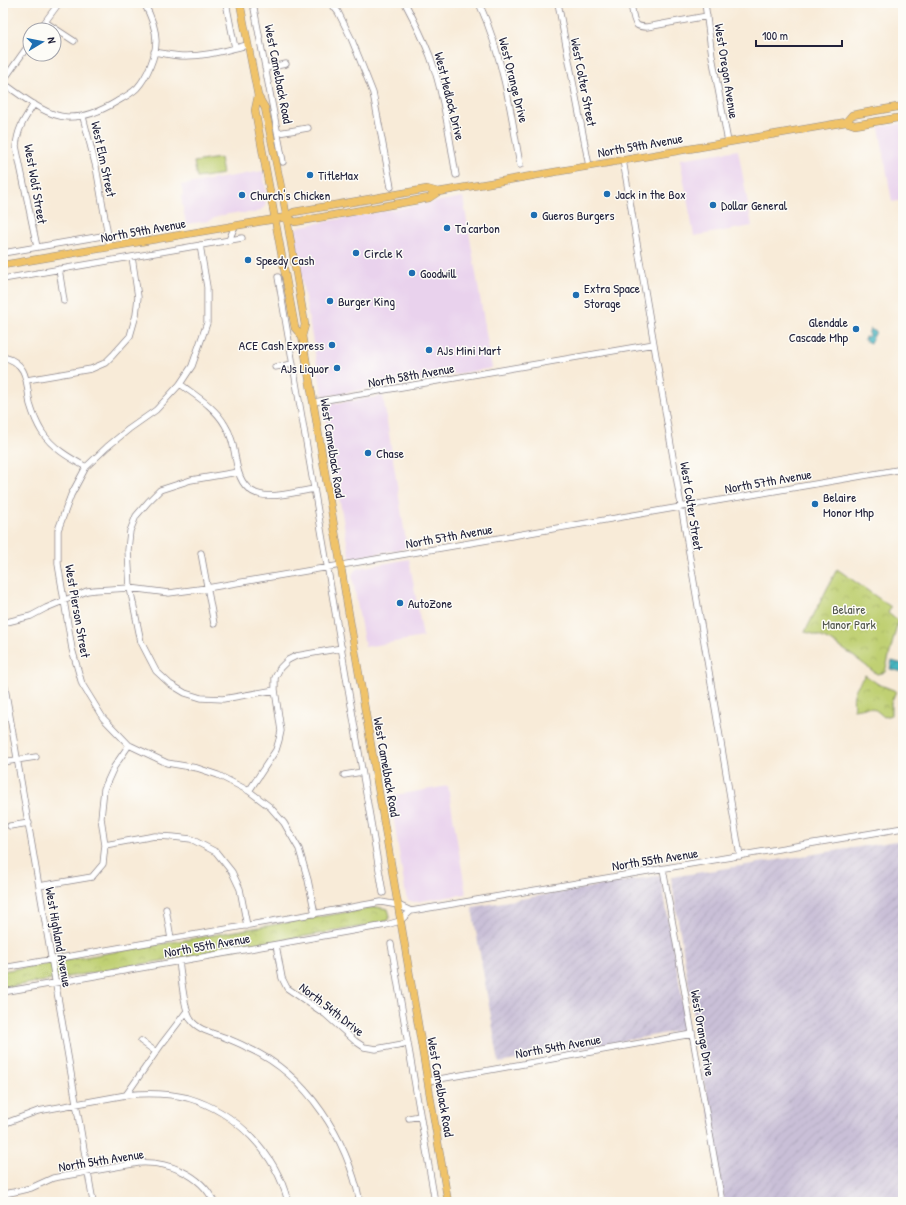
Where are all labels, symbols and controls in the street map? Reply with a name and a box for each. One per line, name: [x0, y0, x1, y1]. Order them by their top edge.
north arrow: [22, 22, 62, 62]
street label: West Oregon Avenue: [711, 22, 743, 120]
scale bar: [756, 22, 842, 48]
street label: West Camelback Road: [261, 23, 297, 125]
text: 100 m: [762, 27, 788, 44]
street label: West Orange Drive: [495, 35, 533, 125]
text: N: [44, 36, 59, 45]
street label: West Colter Street: [567, 36, 601, 128]
street label: West Medlock Drive: [430, 50, 470, 142]
street label: West Elm Street: [87, 119, 121, 199]
street label: North 59th Avenue: [596, 129, 684, 161]
street label: West Wolf Street: [20, 143, 52, 226]
place label: TitleMax: [318, 166, 359, 184]
marker: TitleMax: [305, 170, 315, 180]
place label: Jack in the Box: [615, 185, 686, 203]
place label: Church's Chicken: [250, 186, 331, 204]
marker: Jack in the Box: [602, 189, 612, 199]
marker: Church's Chicken: [237, 190, 247, 200]
place label: Dollar General: [721, 196, 788, 214]
marker: Dollar General: [708, 200, 718, 210]
place label: Gueros Burgers: [542, 206, 615, 224]
marker: Gueros Burgers: [529, 210, 539, 220]
street label: North 59th Avenue: [99, 214, 187, 246]
place label: Ta'carbon: [455, 219, 500, 237]
marker: Ta'carbon: [442, 223, 452, 233]
place label: Circle K: [364, 244, 403, 262]
marker: Circle K: [351, 248, 361, 258]
place label: Speedy Cash: [256, 251, 315, 269]
marker: Speedy Cash: [243, 255, 253, 265]
place label: Goodwill: [420, 264, 457, 282]
marker: Goodwill: [407, 268, 417, 278]
place label: Extra Space Storage: [584, 279, 640, 312]
marker: Extra Space Storage: [571, 290, 581, 300]
place label: Burger King: [338, 292, 395, 310]
marker: Burger King: [325, 296, 335, 306]
place label: Glendale Cascade Mhp: [789, 313, 848, 346]
marker: Glendale Cascade Mhp: [851, 324, 861, 334]
place label: ACE Cash Express: [239, 336, 324, 354]
marker: ACE Cash Express: [327, 340, 337, 350]
place label: AJs Mini Mart: [437, 341, 501, 359]
marker: AJs Mini Mart: [424, 345, 434, 355]
place label: AJs Liquor: [281, 359, 329, 377]
street label: North 58th Avenue: [367, 359, 455, 391]
marker: AJs Liquor: [332, 363, 342, 373]
street label: West Camelback Road: [316, 397, 350, 499]
place label: Chase: [376, 444, 404, 462]
marker: Chase: [363, 448, 373, 458]
street label: West Colter Street: [676, 460, 708, 552]
street label: North 57th Avenue: [723, 465, 813, 497]
place label: Belaire Monor Mhp: [823, 488, 874, 521]
marker: Belaire Monor Mhp: [810, 499, 820, 509]
street label: North 57th Avenue: [404, 520, 494, 552]
street label: West Pierson Street: [61, 563, 95, 660]
place label: AutoZone: [408, 594, 452, 612]
marker: AutoZone: [395, 598, 405, 608]
park label: Belaire Manor Park: [822, 600, 876, 633]
street label: West Camelback Road: [369, 716, 405, 818]
street label: North 55th Avenue: [611, 843, 699, 875]
street label: West Highland Avenue: [41, 886, 77, 988]
street label: North 55th Avenue: [163, 929, 251, 961]
street label: North 54th Drive: [296, 978, 368, 1040]
street label: West Orange Drive: [687, 988, 719, 1078]
street label: North 54th Avenue: [514, 1030, 602, 1062]
street label: West Camelback Road: [423, 1036, 459, 1138]
street label: North 54th Avenue: [57, 1144, 145, 1176]

